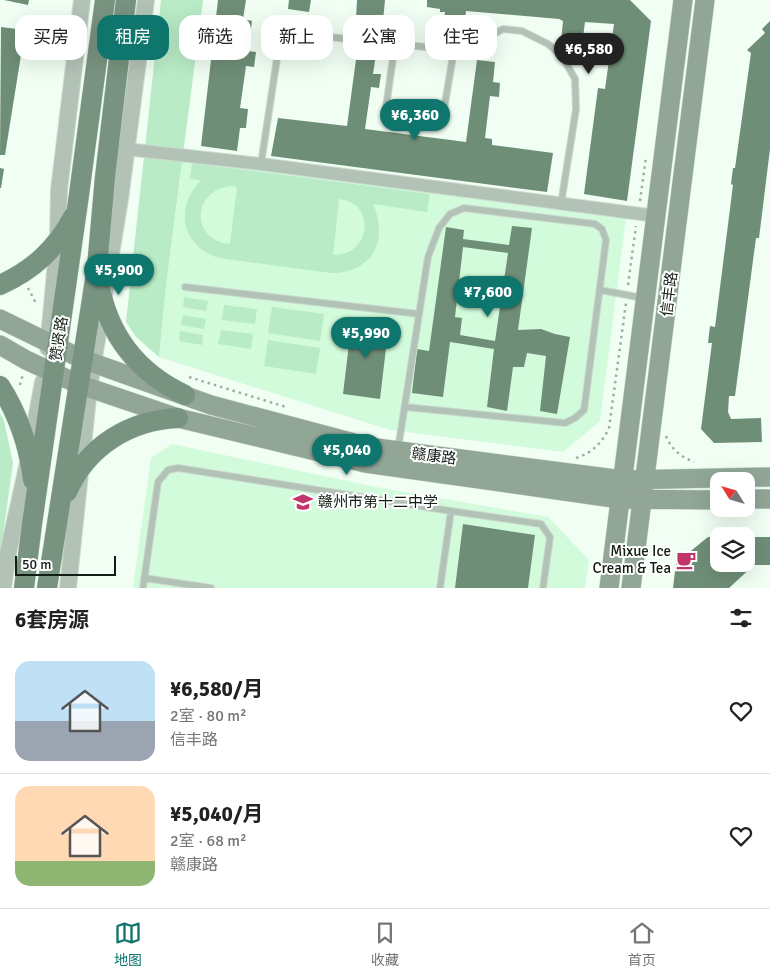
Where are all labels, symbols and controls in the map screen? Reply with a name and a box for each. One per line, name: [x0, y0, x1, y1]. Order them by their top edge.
chip: 买房: [15, 15, 87, 60]
chip: 租房: [97, 15, 169, 60]
chip: 筛选: [179, 15, 251, 60]
chip: 新上: [261, 15, 333, 60]
chip: 公寓: [343, 15, 415, 60]
chip: 住宅: [425, 15, 497, 60]
pin: ¥6,580: [548, 32, 630, 75]
text: ¥6,580: [565, 39, 613, 59]
pin: ¥6,360: [374, 98, 456, 141]
text: ¥6,360: [391, 105, 439, 125]
pin: ¥5,900: [78, 254, 160, 296]
text: ¥5,900: [95, 260, 143, 280]
street label: 信丰路: [657, 271, 681, 317]
pin: ¥7,600: [447, 276, 529, 318]
text: ¥7,600: [464, 282, 512, 302]
street label: 赞贤路: [47, 315, 71, 363]
pin: ¥5,990: [325, 316, 407, 359]
text: ¥5,990: [342, 323, 390, 343]
pin: ¥5,040: [306, 434, 388, 476]
text: ¥5,040: [323, 440, 371, 460]
street label: 赣康路: [411, 444, 457, 468]
north arrow: [710, 472, 755, 518]
map controls: [710, 472, 755, 572]
school or university icon: 赣州市第十二中学: [292, 491, 314, 513]
place label: 赣州市第十二中学: [318, 493, 438, 511]
button: layers: [710, 527, 755, 572]
place label: Mixue Ice Cream & Tea: [592, 542, 671, 577]
cafe icon: Mixue Ice Cream & Tea: [675, 549, 697, 571]
scale bar: [15, 553, 116, 576]
text: 50 m: [22, 556, 51, 573]
icon: filters: [727, 604, 755, 632]
text: 6套房源: [15, 607, 89, 633]
text: ¥6,580/月: [170, 676, 263, 702]
icon: home: [55, 681, 115, 741]
icon: heart: [727, 697, 755, 725]
text: 2室 · 80 m²: [170, 706, 247, 726]
text: 信丰路: [170, 730, 218, 750]
text: ¥5,040/月: [170, 801, 263, 827]
icon: home: [55, 806, 115, 866]
icon: heart: [727, 822, 755, 850]
text: 2室 · 68 m²: [170, 831, 247, 851]
text: 赣康路: [170, 855, 218, 875]
tab: 地图: [114, 919, 142, 969]
tab: 收藏: [371, 919, 399, 969]
tab: 首页: [628, 919, 656, 969]

